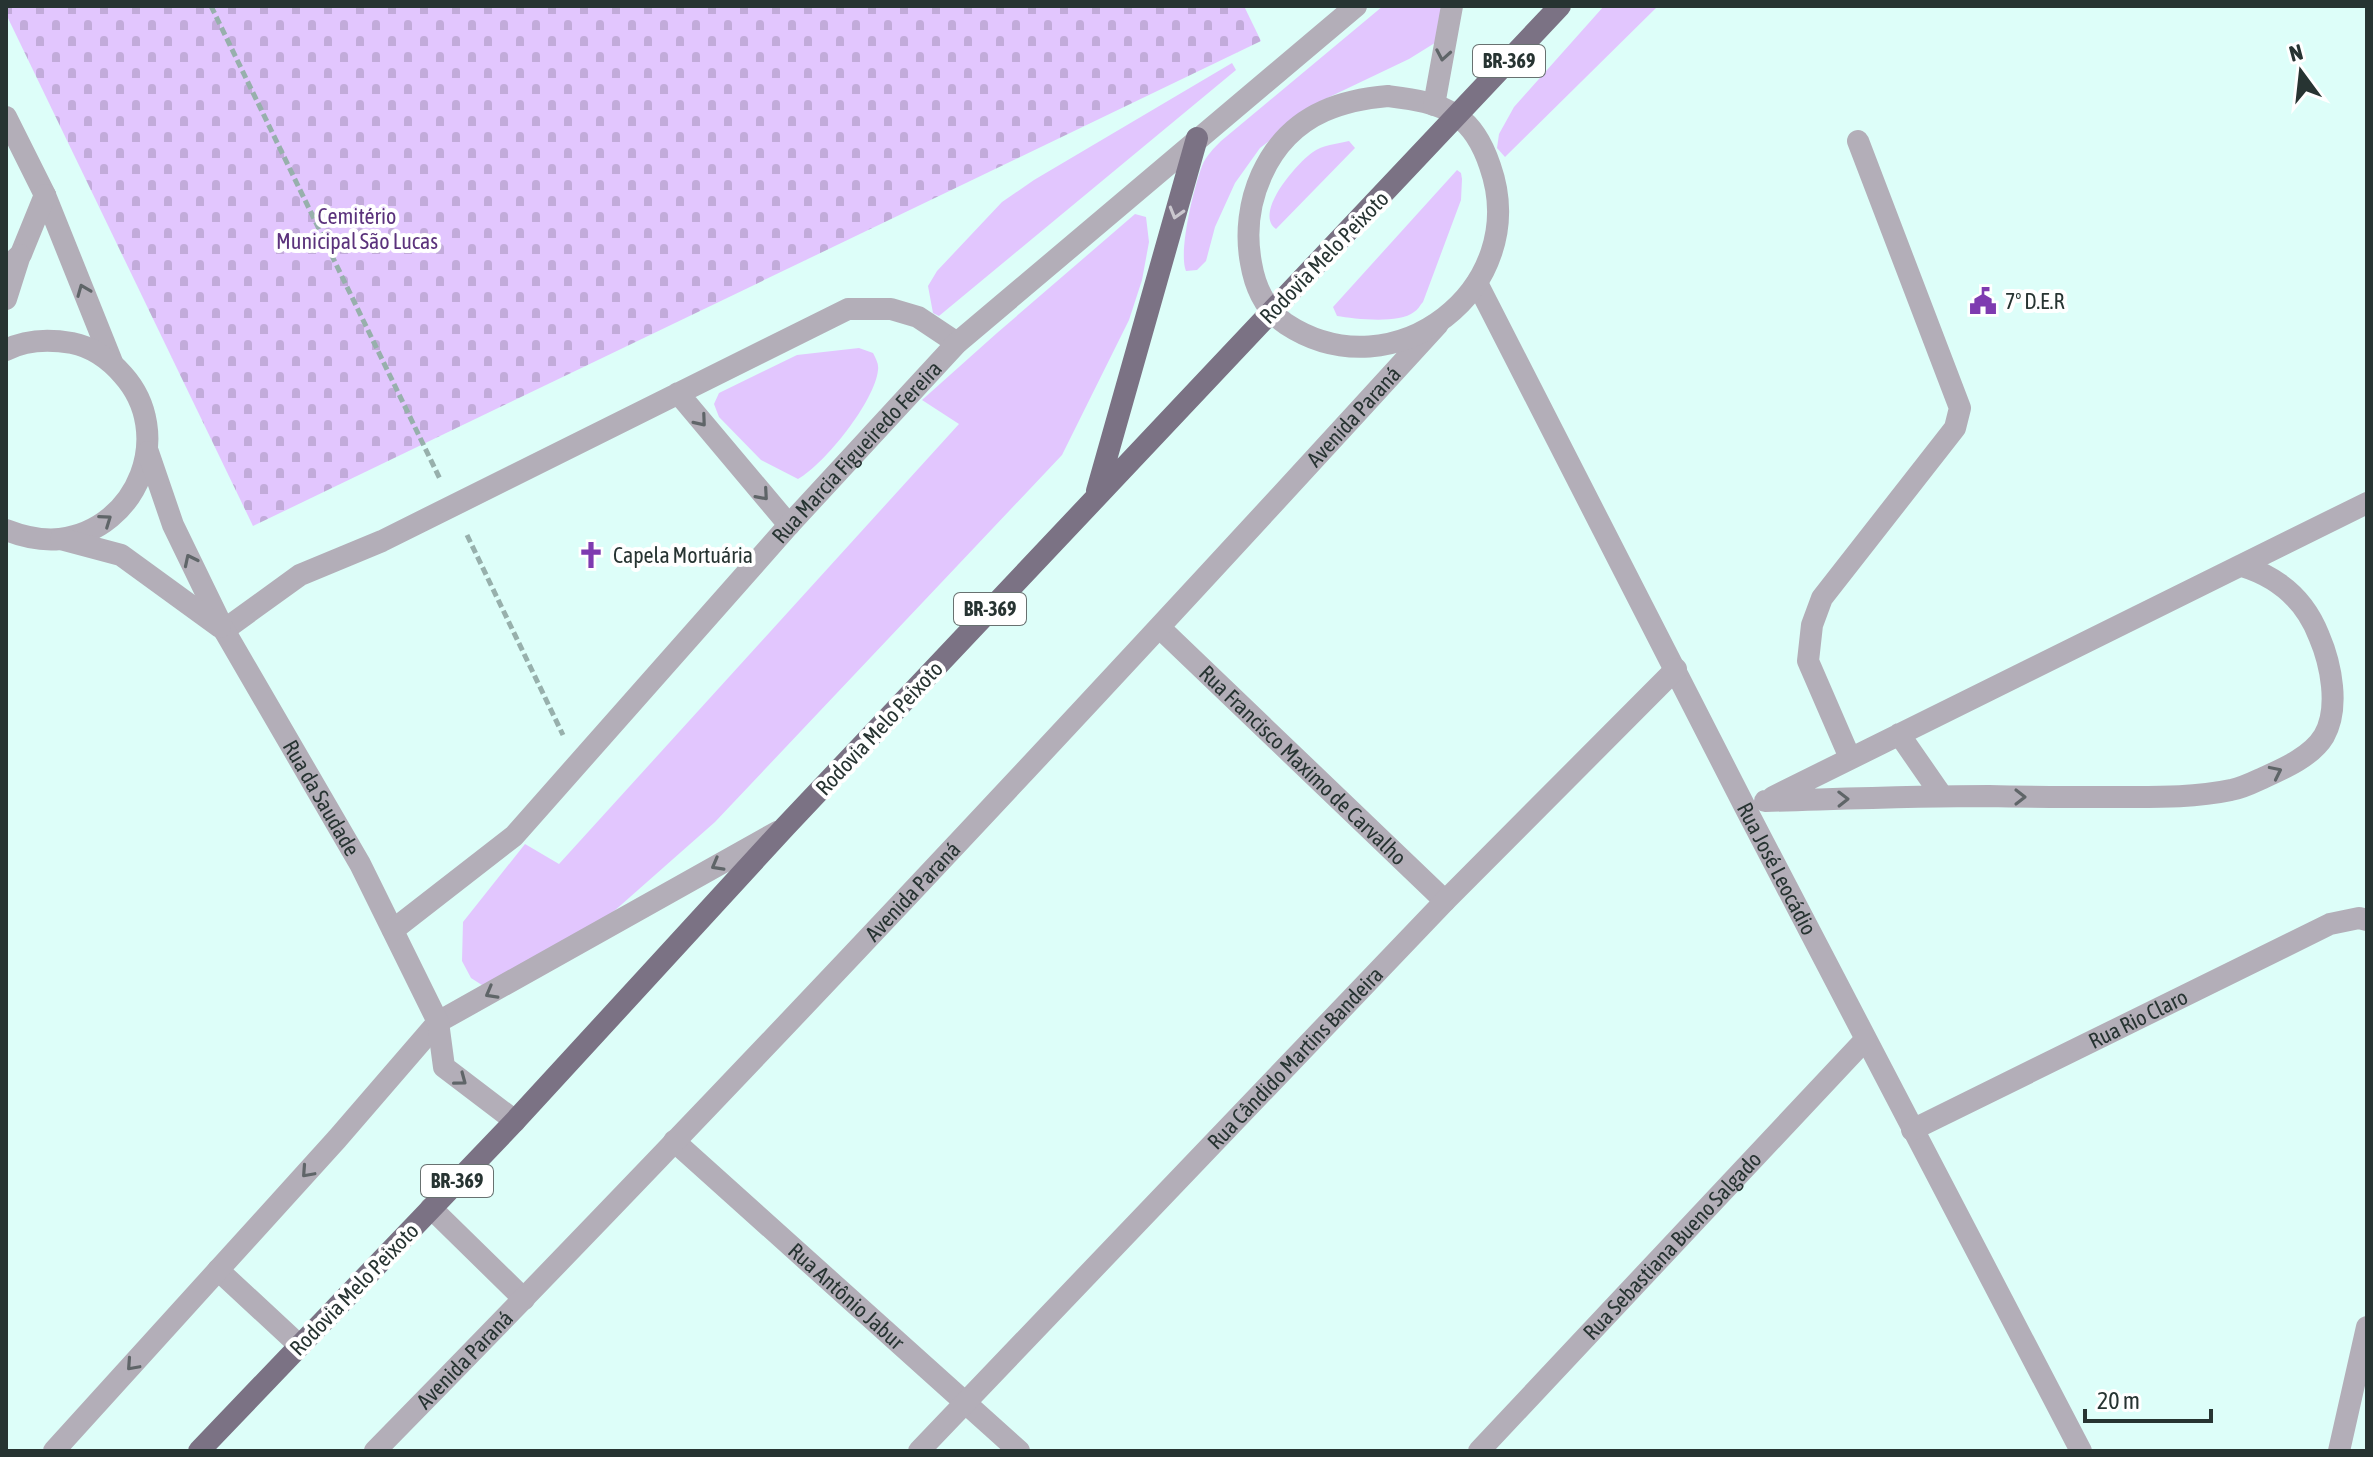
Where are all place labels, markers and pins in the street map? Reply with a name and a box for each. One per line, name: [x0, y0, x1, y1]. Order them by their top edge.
public building icon: 7º D.E.R: [1968, 286, 1998, 316]
place label: 7º D.E.R: [2005, 288, 2064, 314]
church icon: Capela Mortuária: [576, 540, 606, 570]
place label: Capela Mortuária: [613, 542, 753, 568]

